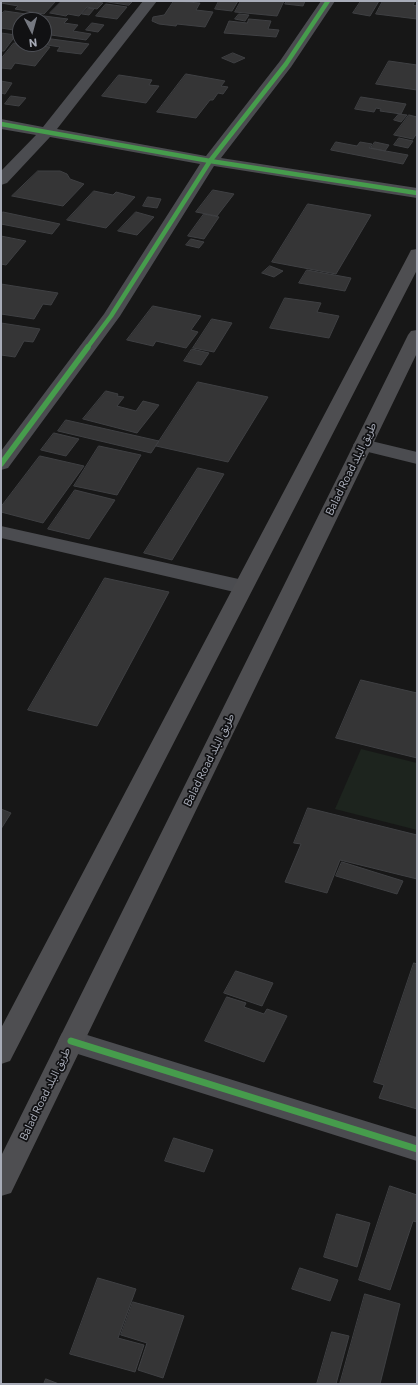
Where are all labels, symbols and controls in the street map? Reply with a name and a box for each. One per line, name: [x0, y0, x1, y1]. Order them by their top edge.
north arrow: [12, 12, 52, 52]
text: N: [28, 37, 38, 50]
street label: Balad Road طريق البلد: [323, 420, 379, 518]
street label: Balad Road طريق البلد: [181, 711, 237, 809]
street label: Balad Road طريق البلد: [17, 1045, 73, 1143]

